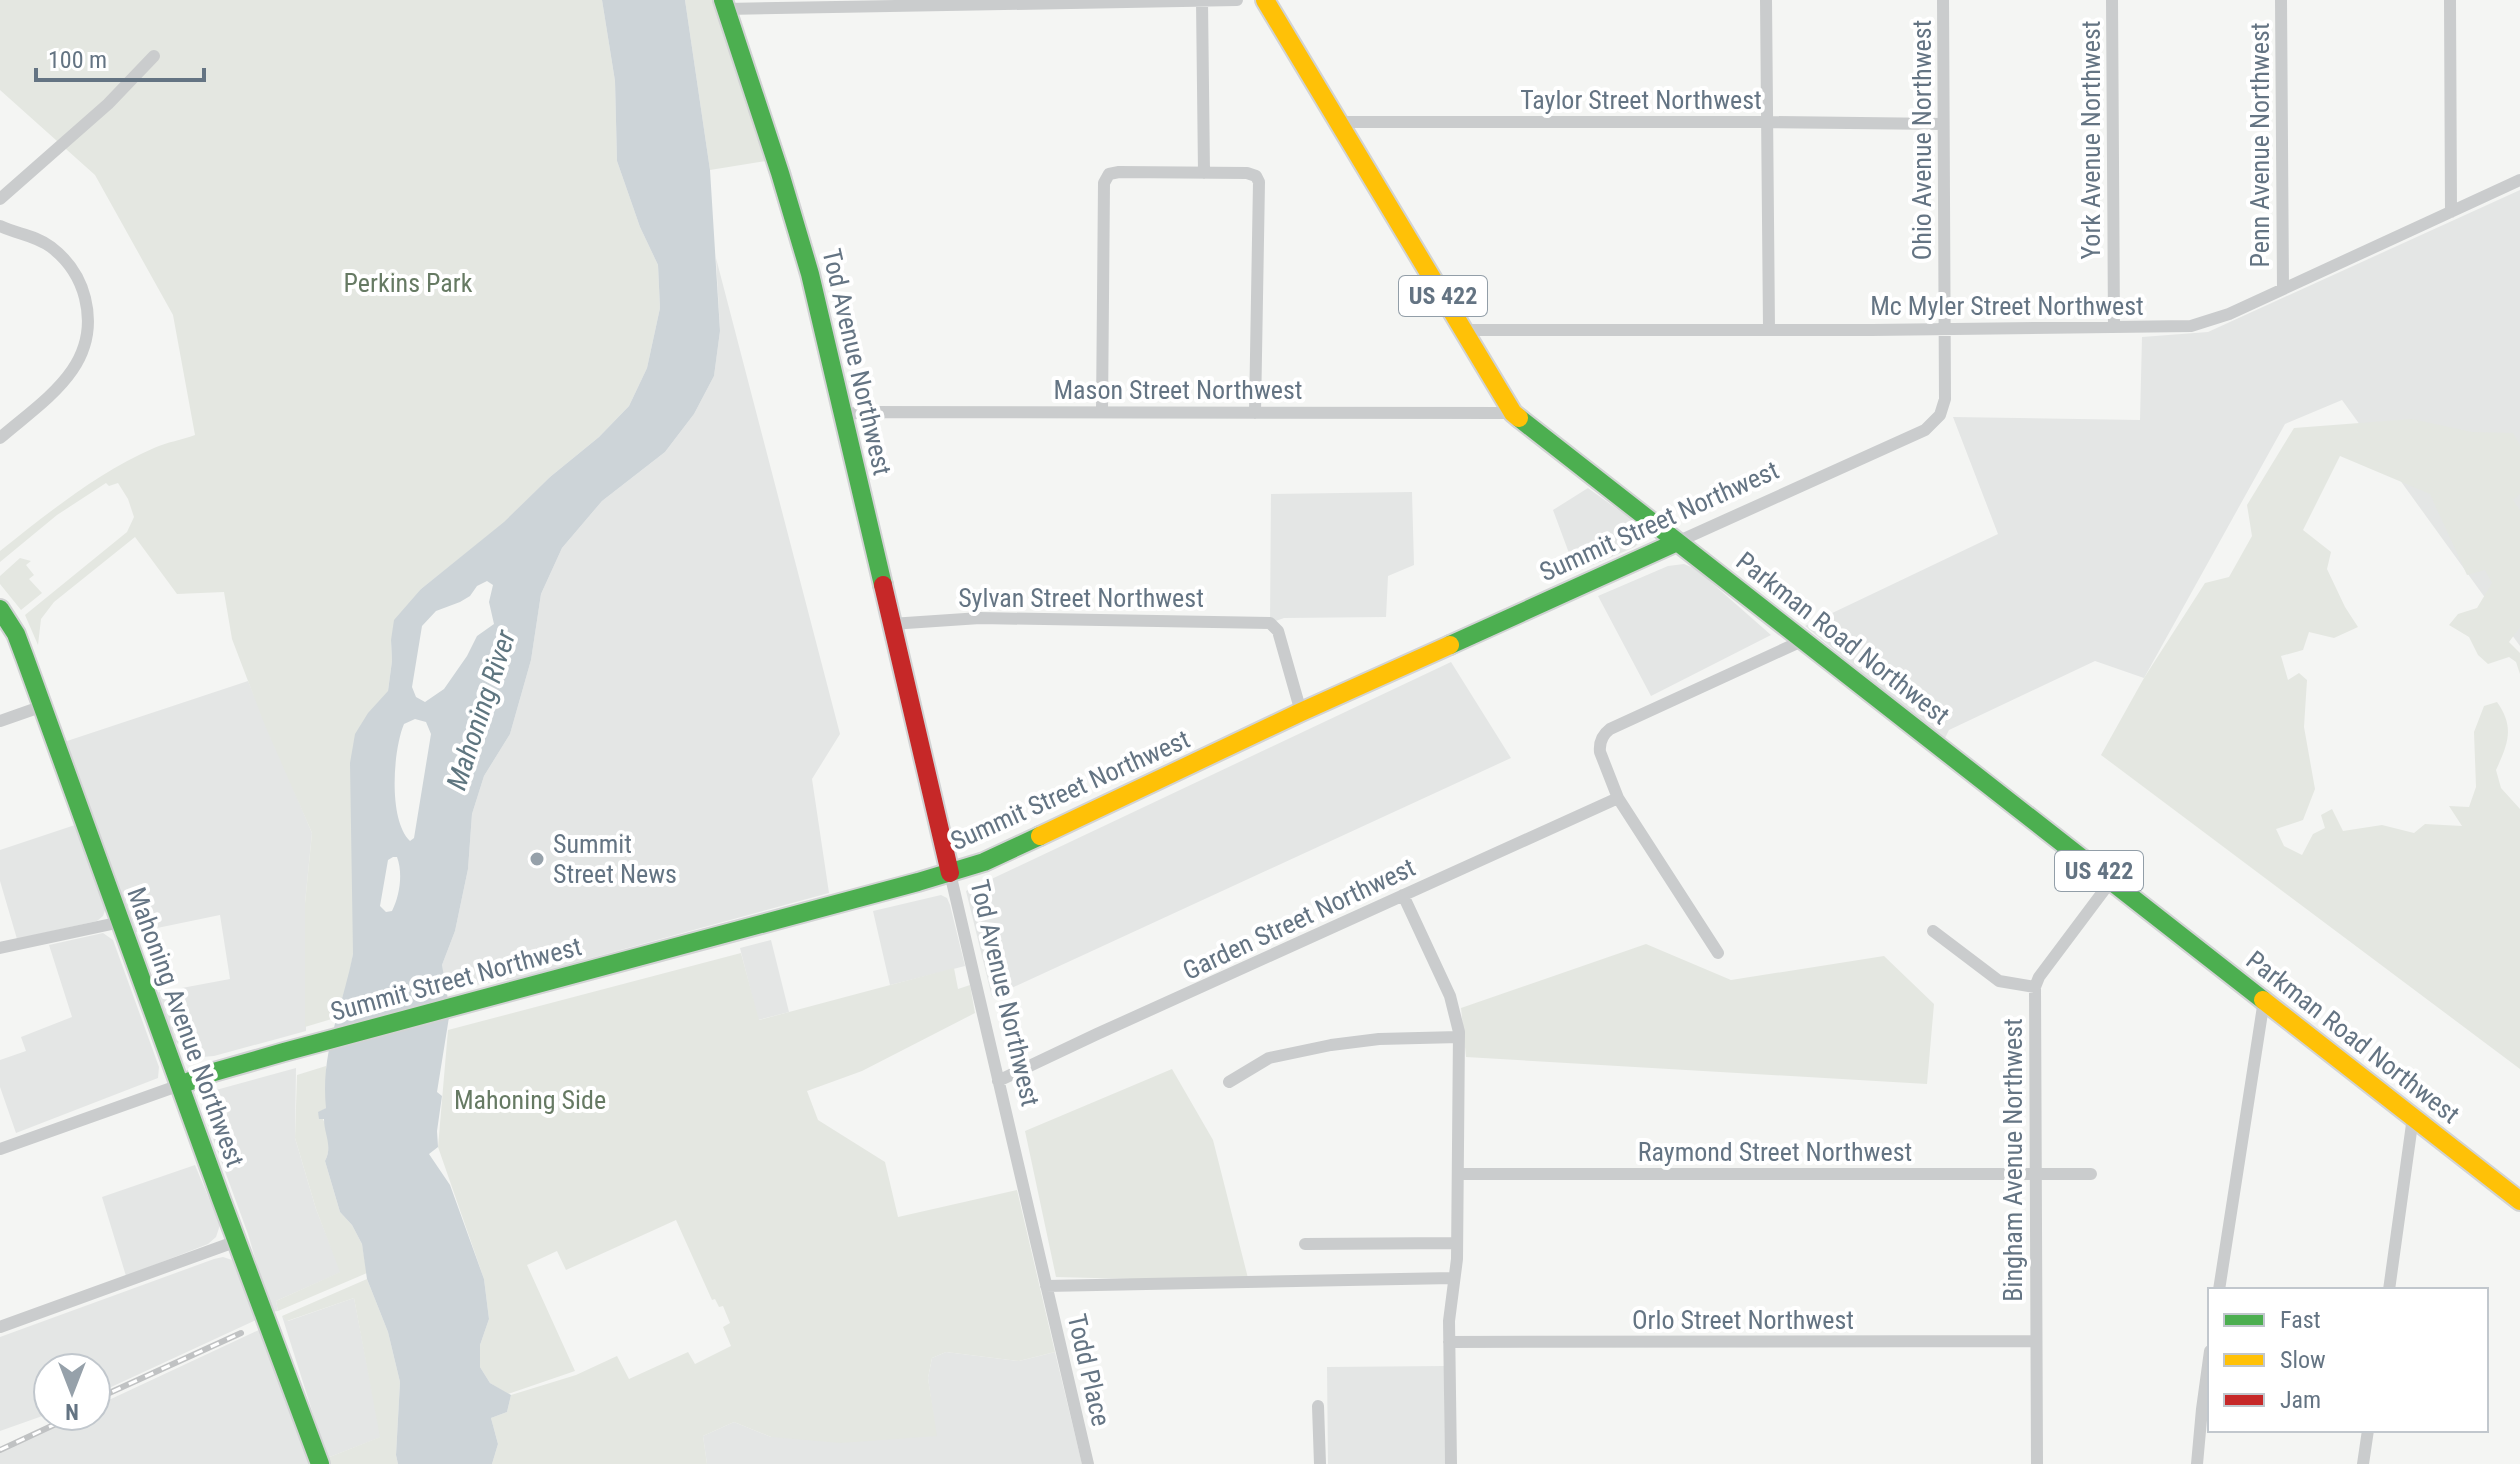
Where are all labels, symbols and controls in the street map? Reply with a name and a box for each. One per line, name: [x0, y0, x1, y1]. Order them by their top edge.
street label: Ohio Avenue Northwest: [1907, 20, 1937, 260]
street label: York Avenue Northwest: [2076, 21, 2106, 259]
street label: Penn Avenue Northwest: [2245, 22, 2275, 268]
scale bar: [36, 32, 204, 82]
text: 100 m: [48, 46, 107, 74]
street label: Taylor Street Northwest: [1520, 85, 1762, 115]
street label: Tod Avenue Northwest: [816, 246, 898, 478]
park label: Perkins Park: [344, 268, 473, 298]
road number: US 422: [1399, 276, 1487, 316]
street label: Mc Myler Street Northwest: [1870, 291, 2144, 321]
street label: Mason Street Northwest: [1053, 375, 1303, 405]
street label: Summit Street Northwest: [1535, 455, 1783, 587]
street label: Parkman Road Northwest: [1731, 546, 1955, 730]
street label: Sylvan Street Northwest: [958, 583, 1204, 613]
water label: Mahoning River: [440, 625, 523, 794]
street label: Summit Street Northwest: [946, 724, 1194, 856]
place label: Summit Street News: [553, 829, 677, 889]
marker: Summit Street News: [528, 850, 546, 868]
road number: US 422: [2055, 851, 2143, 891]
street label: Garden Street Northwest: [1178, 852, 1420, 986]
street label: Tod Avenue Northwest: [964, 877, 1046, 1109]
street label: Mahoning Avenue Northwest: [121, 883, 251, 1171]
street label: Summit Street Northwest: [327, 931, 585, 1027]
street label: Parkman Road Northwest: [2241, 945, 2465, 1129]
street label: Bingham Avenue Northwest: [1998, 1018, 2028, 1302]
park label: Mahoning Side: [454, 1085, 606, 1115]
street label: Raymond Street Northwest: [1638, 1137, 1912, 1167]
legend: [2208, 1288, 2488, 1432]
street label: Orlo Street Northwest: [1632, 1305, 1854, 1335]
text: Fast: [2280, 1306, 2321, 1334]
street label: Todd Place: [1062, 1311, 1116, 1429]
text: Slow: [2280, 1346, 2326, 1374]
north arrow: [32, 1352, 112, 1432]
text: Jam: [2280, 1386, 2321, 1414]
text: N: [65, 1399, 79, 1424]

